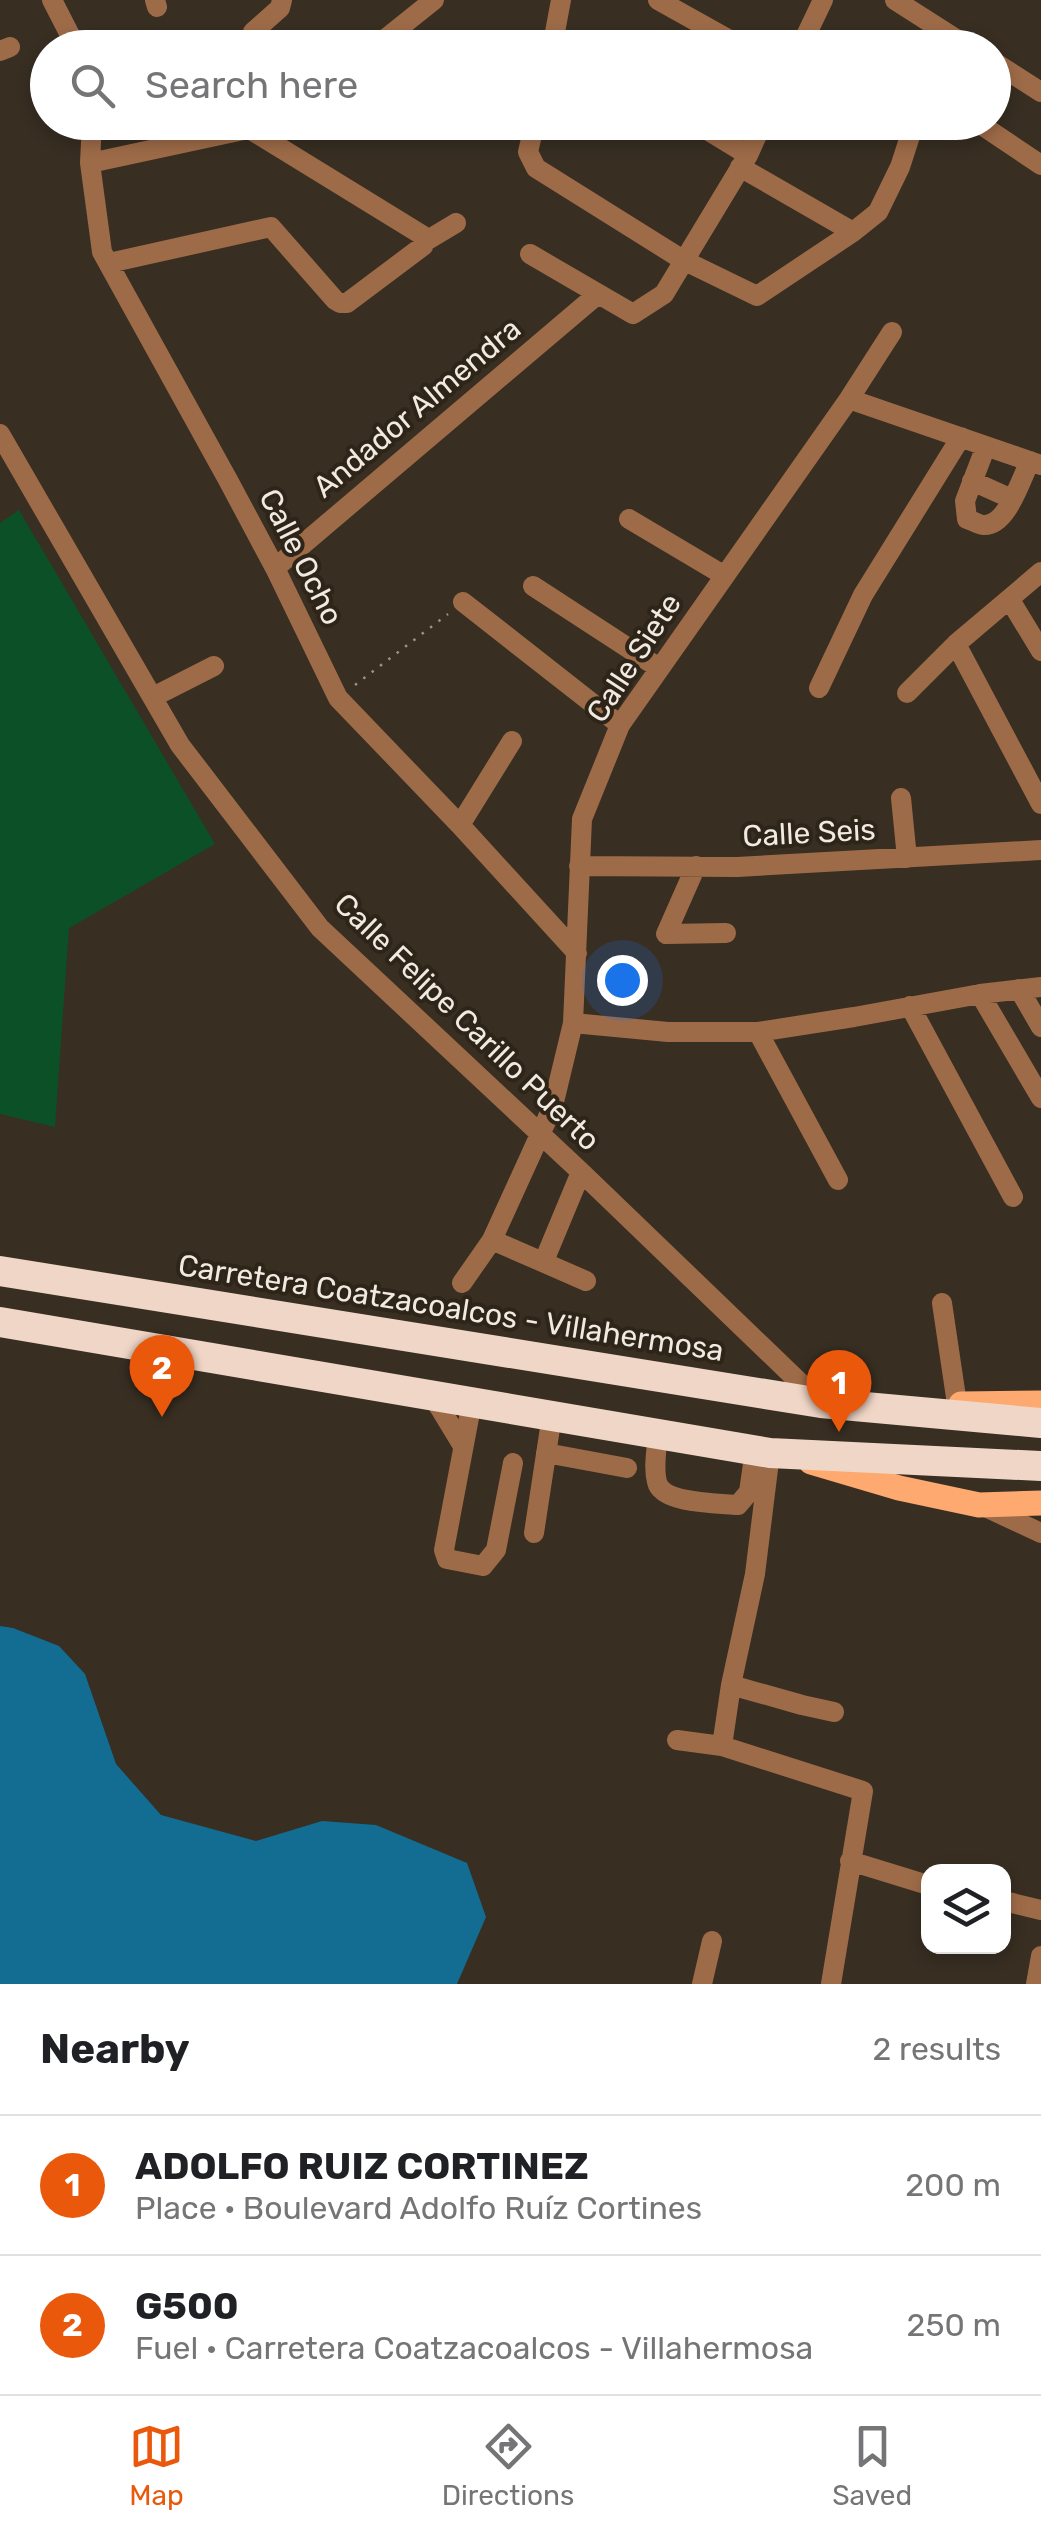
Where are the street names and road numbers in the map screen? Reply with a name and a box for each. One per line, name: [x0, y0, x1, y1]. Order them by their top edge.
street label: Andador Almendra: [306, 311, 528, 505]
street label: Calle Ocho: [251, 483, 351, 631]
street label: Calle Siete: [579, 587, 689, 729]
street label: Calle Seis: [742, 812, 876, 854]
street label: Calle Felipe Carillo Puerto: [327, 886, 607, 1158]
street label: Carretera Coatzacoalcos - Villahermosa: [176, 1247, 726, 1369]

